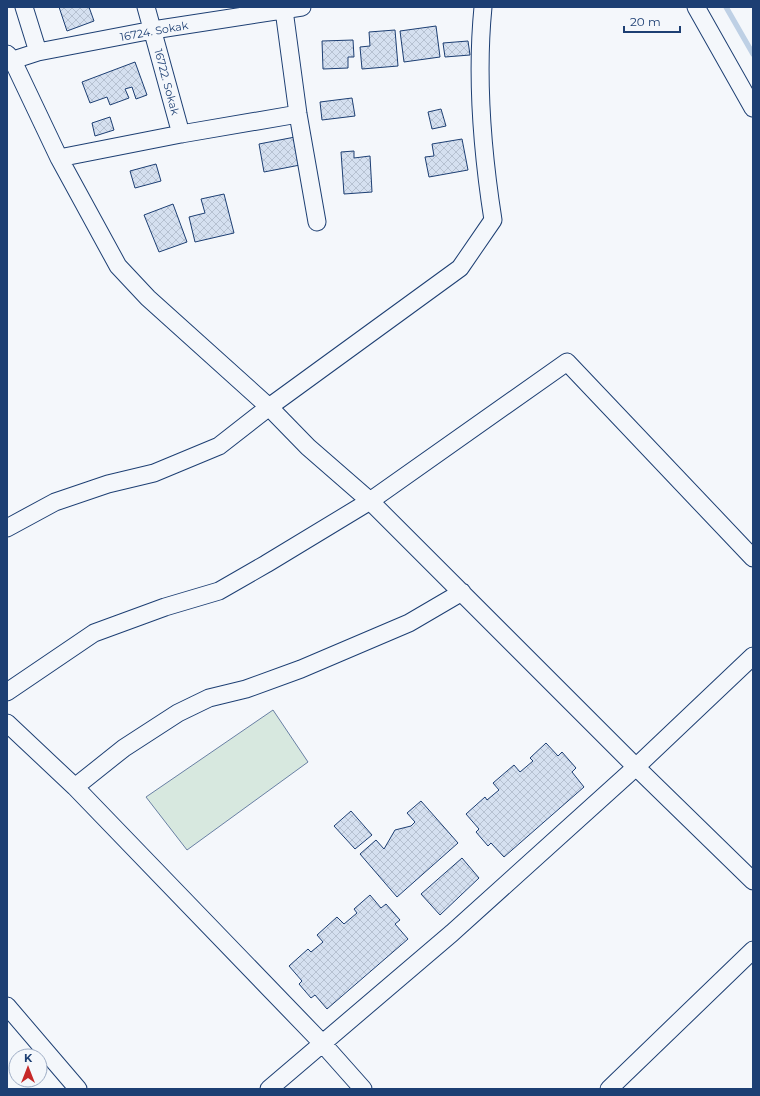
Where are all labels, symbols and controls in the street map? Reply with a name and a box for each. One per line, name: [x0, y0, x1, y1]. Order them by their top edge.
scale bar: [624, 8, 680, 34]
text: 20 m: [630, 14, 661, 29]
street label: 16724. Sokak: [119, 18, 190, 44]
street label: 16722. Sokak: [151, 47, 183, 117]
north arrow: [8, 1048, 48, 1088]
text: K: [24, 1051, 33, 1065]

